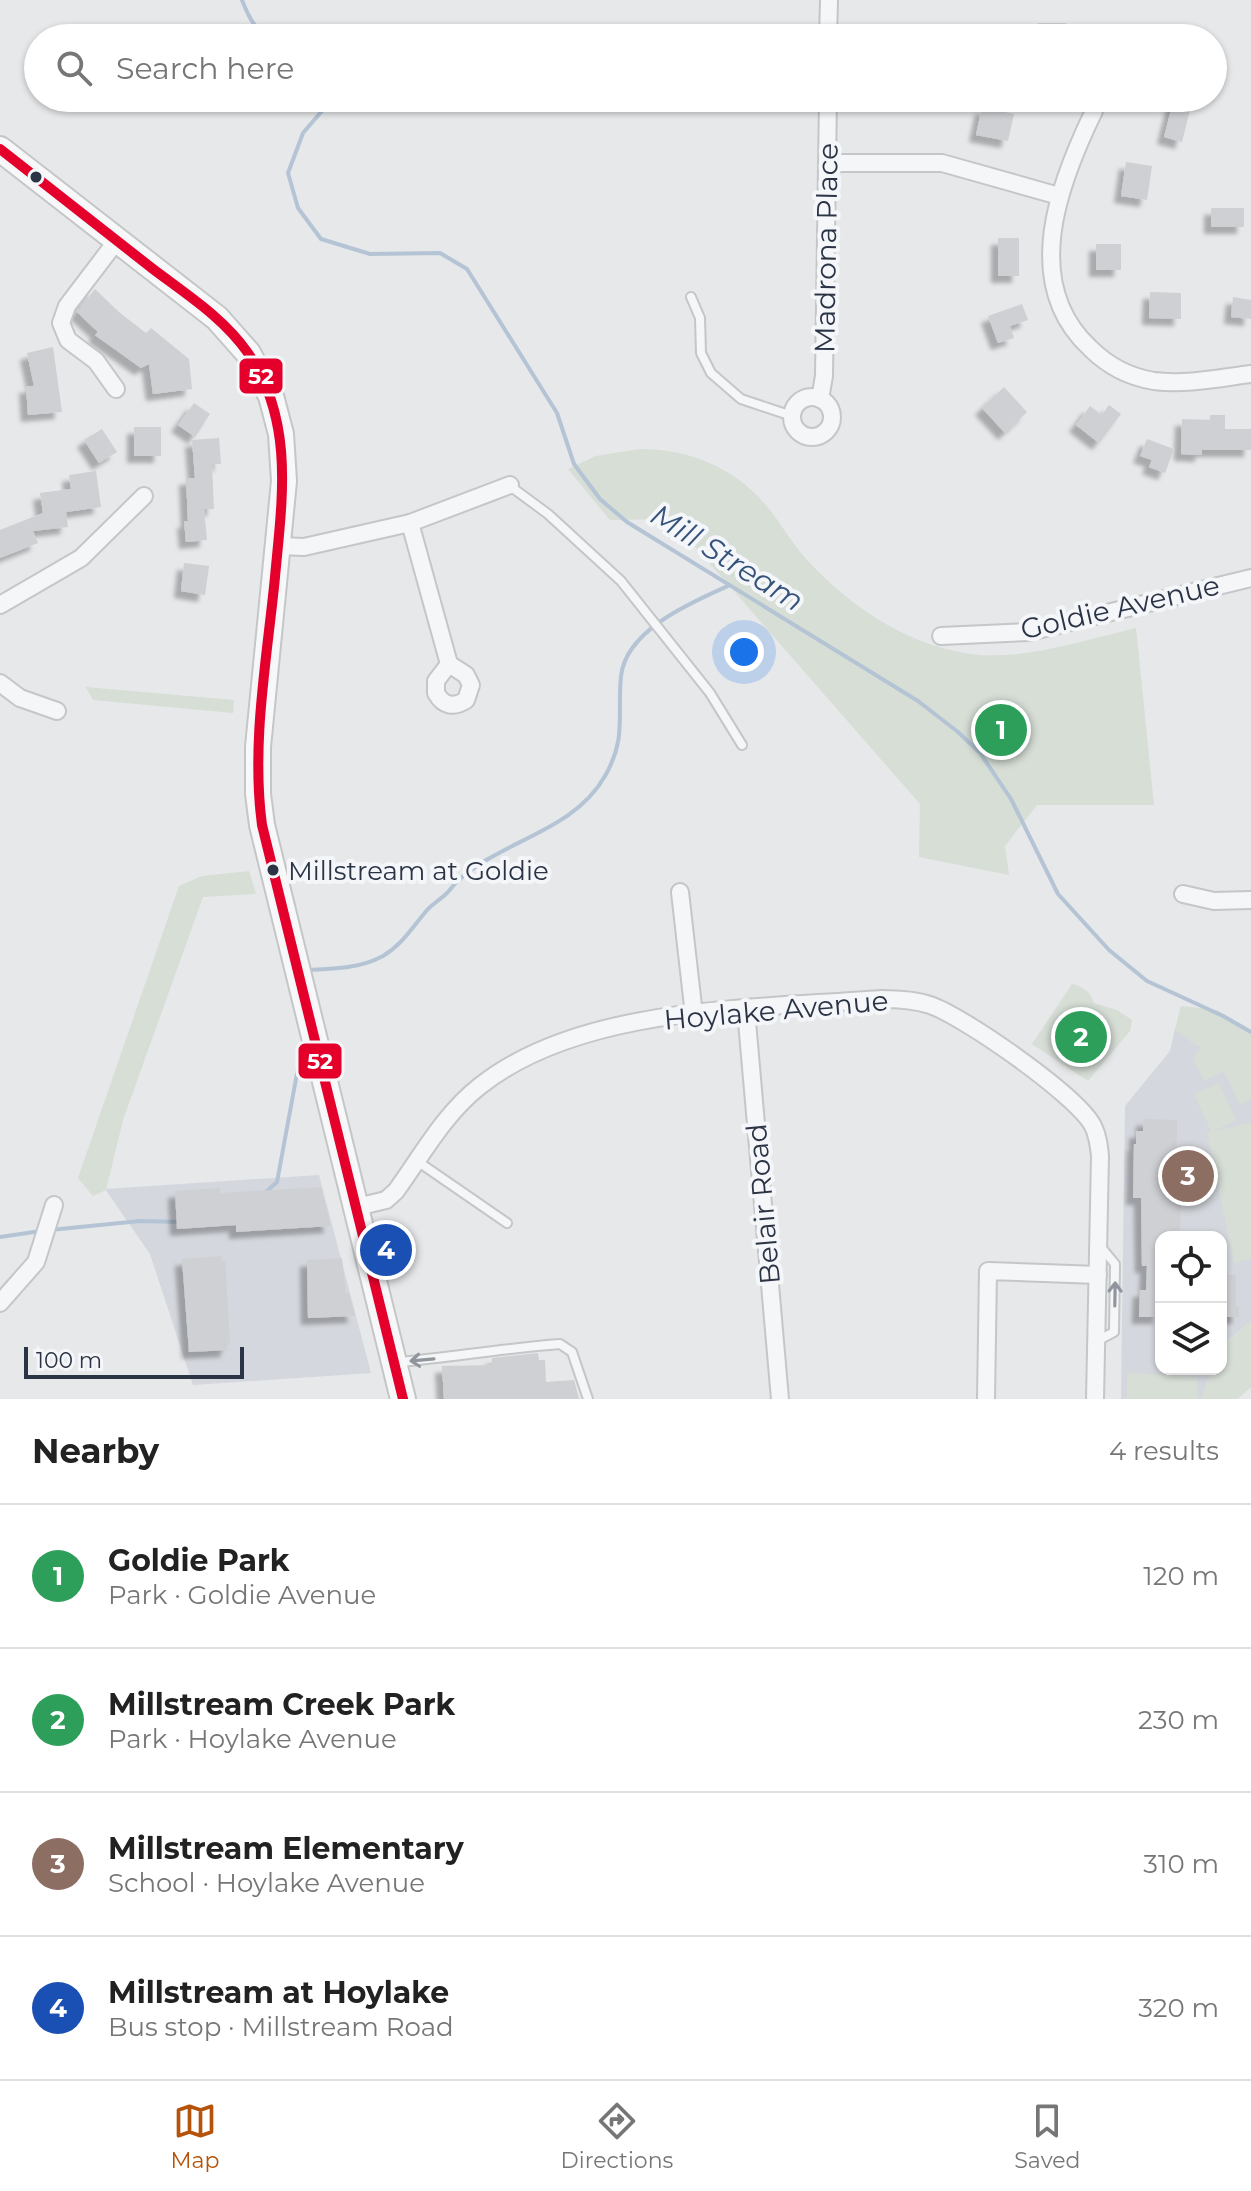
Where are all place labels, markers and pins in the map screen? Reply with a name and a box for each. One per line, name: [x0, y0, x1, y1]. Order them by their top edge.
unlabelled marker: [28, 169, 44, 185]
pin: 1: [975, 700, 1027, 760]
place label: Millstream at Goldie: [288, 855, 549, 887]
marker: Millstream at Goldie: [265, 862, 281, 878]
pin: 2: [1055, 1007, 1107, 1067]
pin: 3: [1162, 1146, 1214, 1206]
pin: 4: [360, 1220, 412, 1280]

